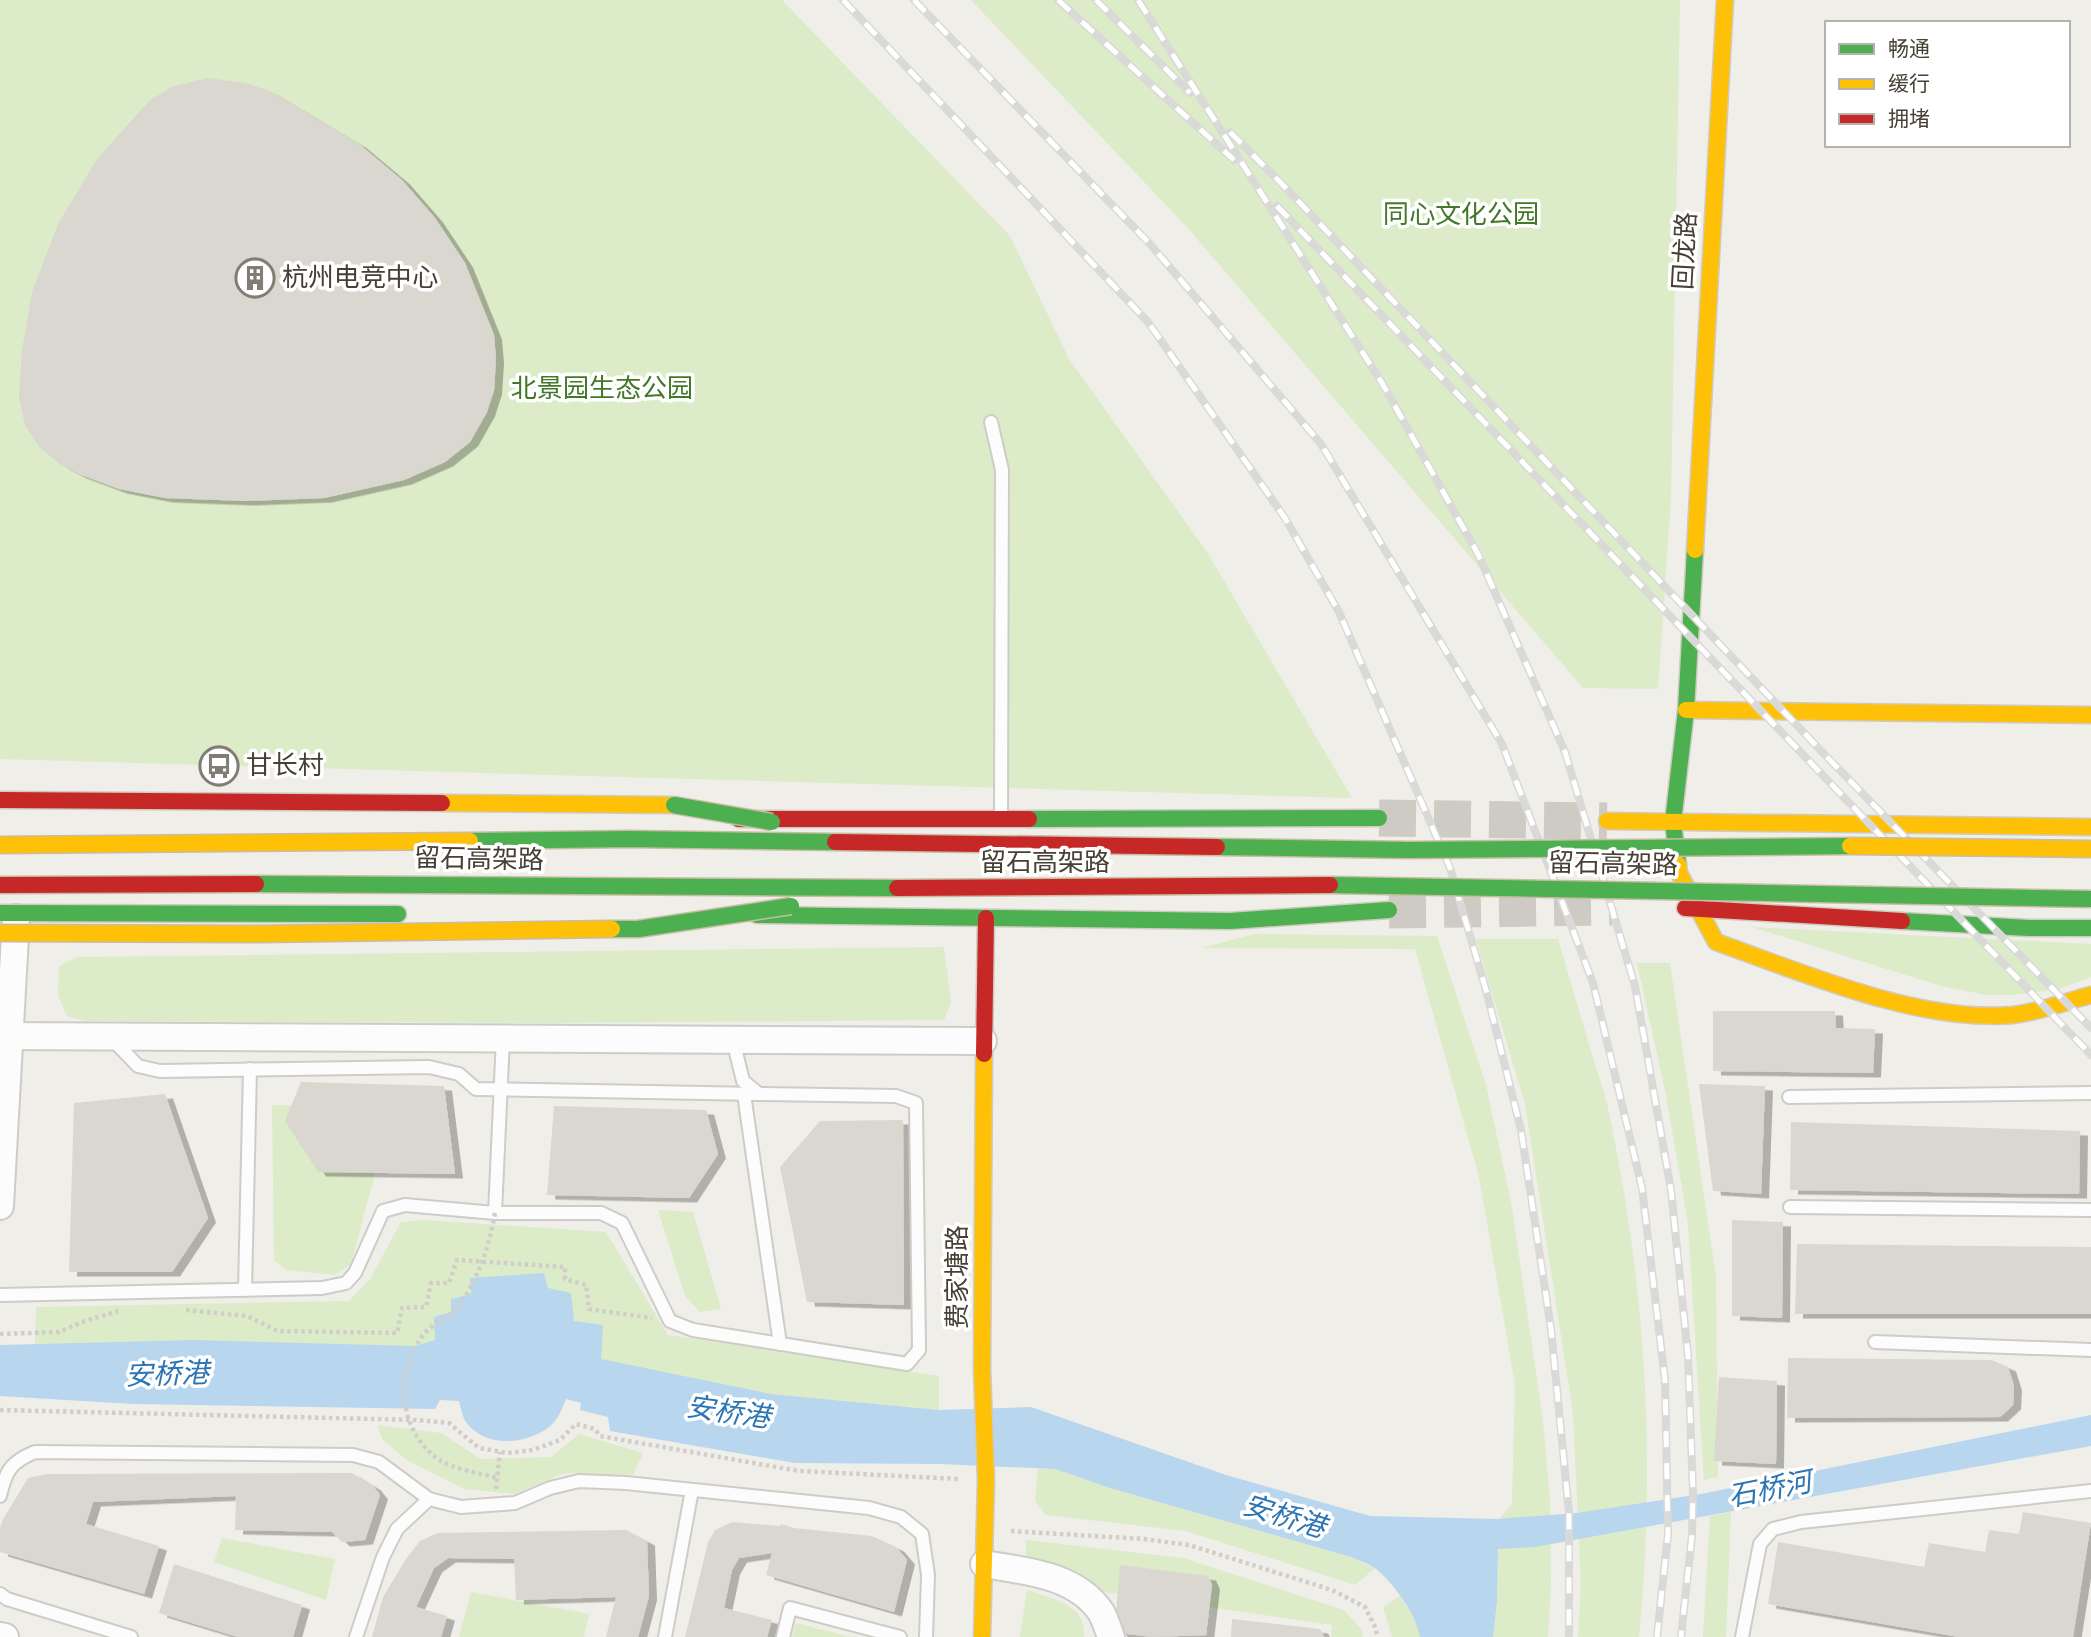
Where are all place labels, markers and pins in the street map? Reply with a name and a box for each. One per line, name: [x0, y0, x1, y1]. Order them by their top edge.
building icon: 杭州电竞中心: [234, 257, 276, 299]
place label: 杭州电竞中心: [282, 263, 438, 294]
bus stop icon: 甘长村: [198, 745, 240, 787]
place label: 甘长村: [246, 751, 324, 782]

